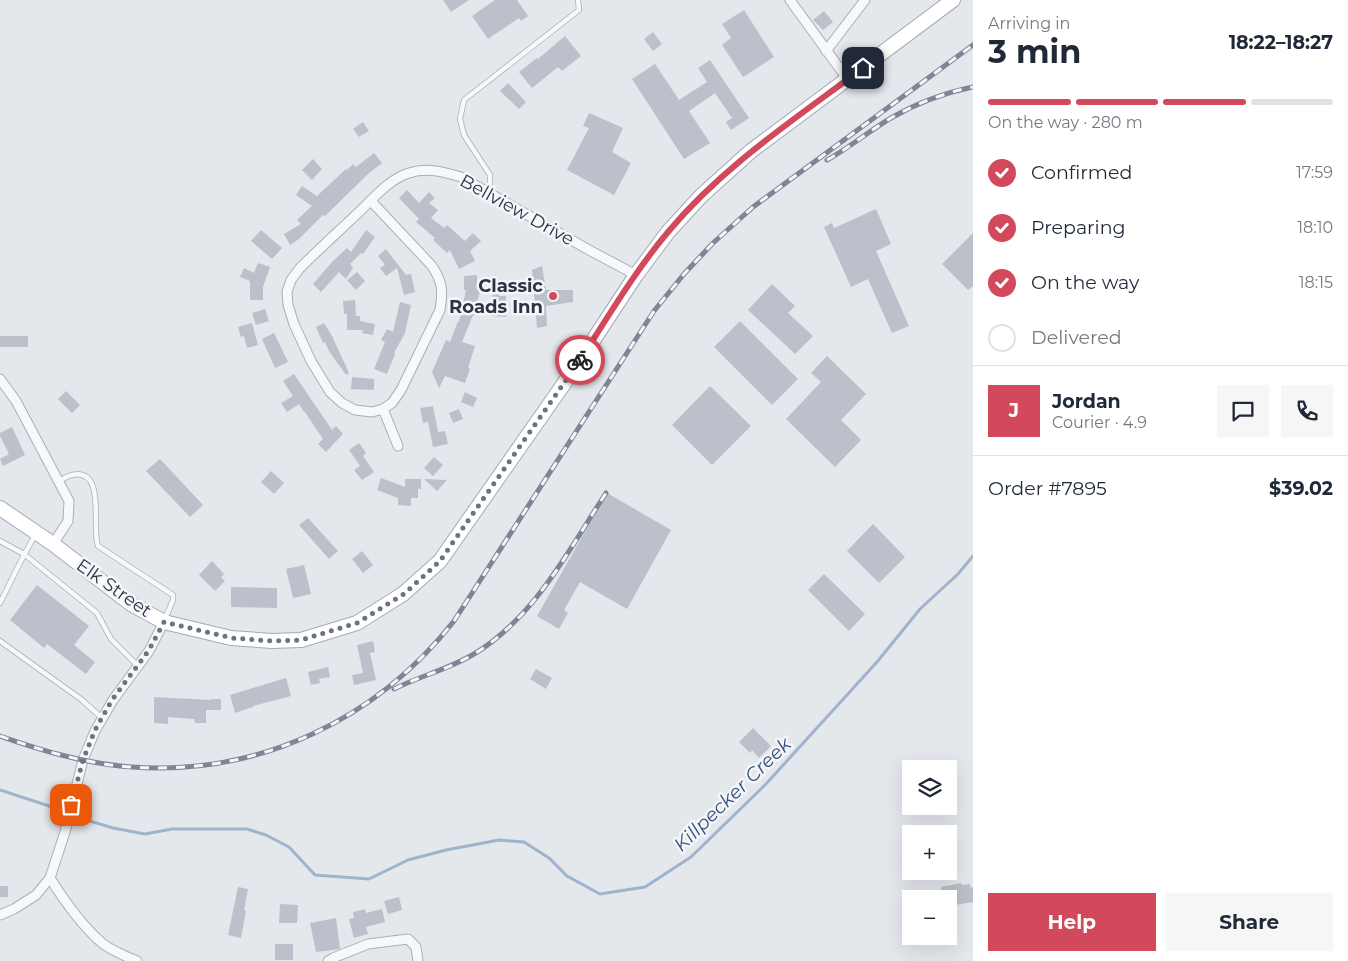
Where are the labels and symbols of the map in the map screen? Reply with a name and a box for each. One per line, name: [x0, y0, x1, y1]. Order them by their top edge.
pin: [842, 47, 884, 89]
street label: Bellview Drive: [456, 170, 578, 250]
place label: Classic Roads Inn: [449, 275, 543, 318]
marker: Classic Roads Inn: [547, 290, 559, 302]
courier: [555, 335, 605, 385]
street label: Elk Street: [72, 554, 156, 622]
water label: Killpecker Creek: [669, 732, 796, 856]
pin: [50, 784, 92, 826]

